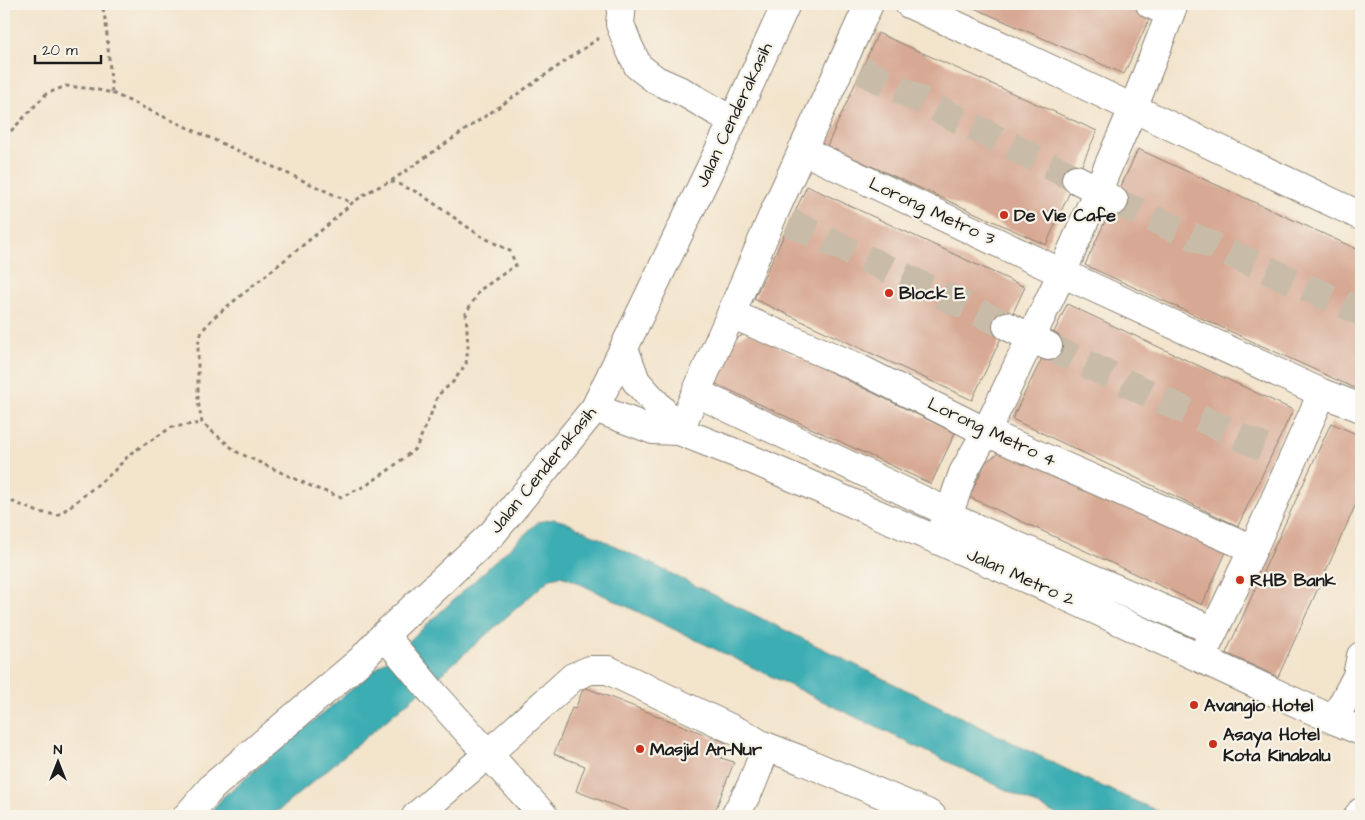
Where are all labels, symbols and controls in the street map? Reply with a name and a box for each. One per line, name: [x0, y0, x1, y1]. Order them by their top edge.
scale bar: [35, 32, 101, 64]
street label: Jalan Cenderakasih: [689, 38, 779, 192]
text: 20 m: [42, 40, 78, 61]
street label: Lorong Metro 3: [864, 171, 999, 252]
place label: De Vie Cafe: [1014, 203, 1116, 228]
marker: De Vie Cafe: [998, 209, 1010, 221]
place label: Block E: [899, 281, 965, 306]
marker: Block E: [883, 287, 895, 299]
street label: Lorong Metro 4: [923, 391, 1061, 474]
street label: Jalan Cenderakasih: [484, 401, 602, 539]
street label: Jalan Metro 2: [963, 542, 1080, 612]
place label: RHB Bank: [1250, 568, 1337, 593]
marker: RHB Bank: [1234, 574, 1246, 586]
place label: Avangio Hotel: [1204, 693, 1313, 719]
marker: Avangio Hotel: [1188, 699, 1200, 711]
place label: Asaya Hotel Kota Kinabalu: [1223, 722, 1331, 768]
place label: Masjid An-Nur: [650, 737, 762, 762]
north arrow: [32, 738, 82, 788]
marker: Asaya Hotel Kota Kinabalu: [1207, 738, 1219, 750]
text: N: [54, 740, 63, 760]
marker: Masjid An-Nur: [634, 743, 646, 755]

